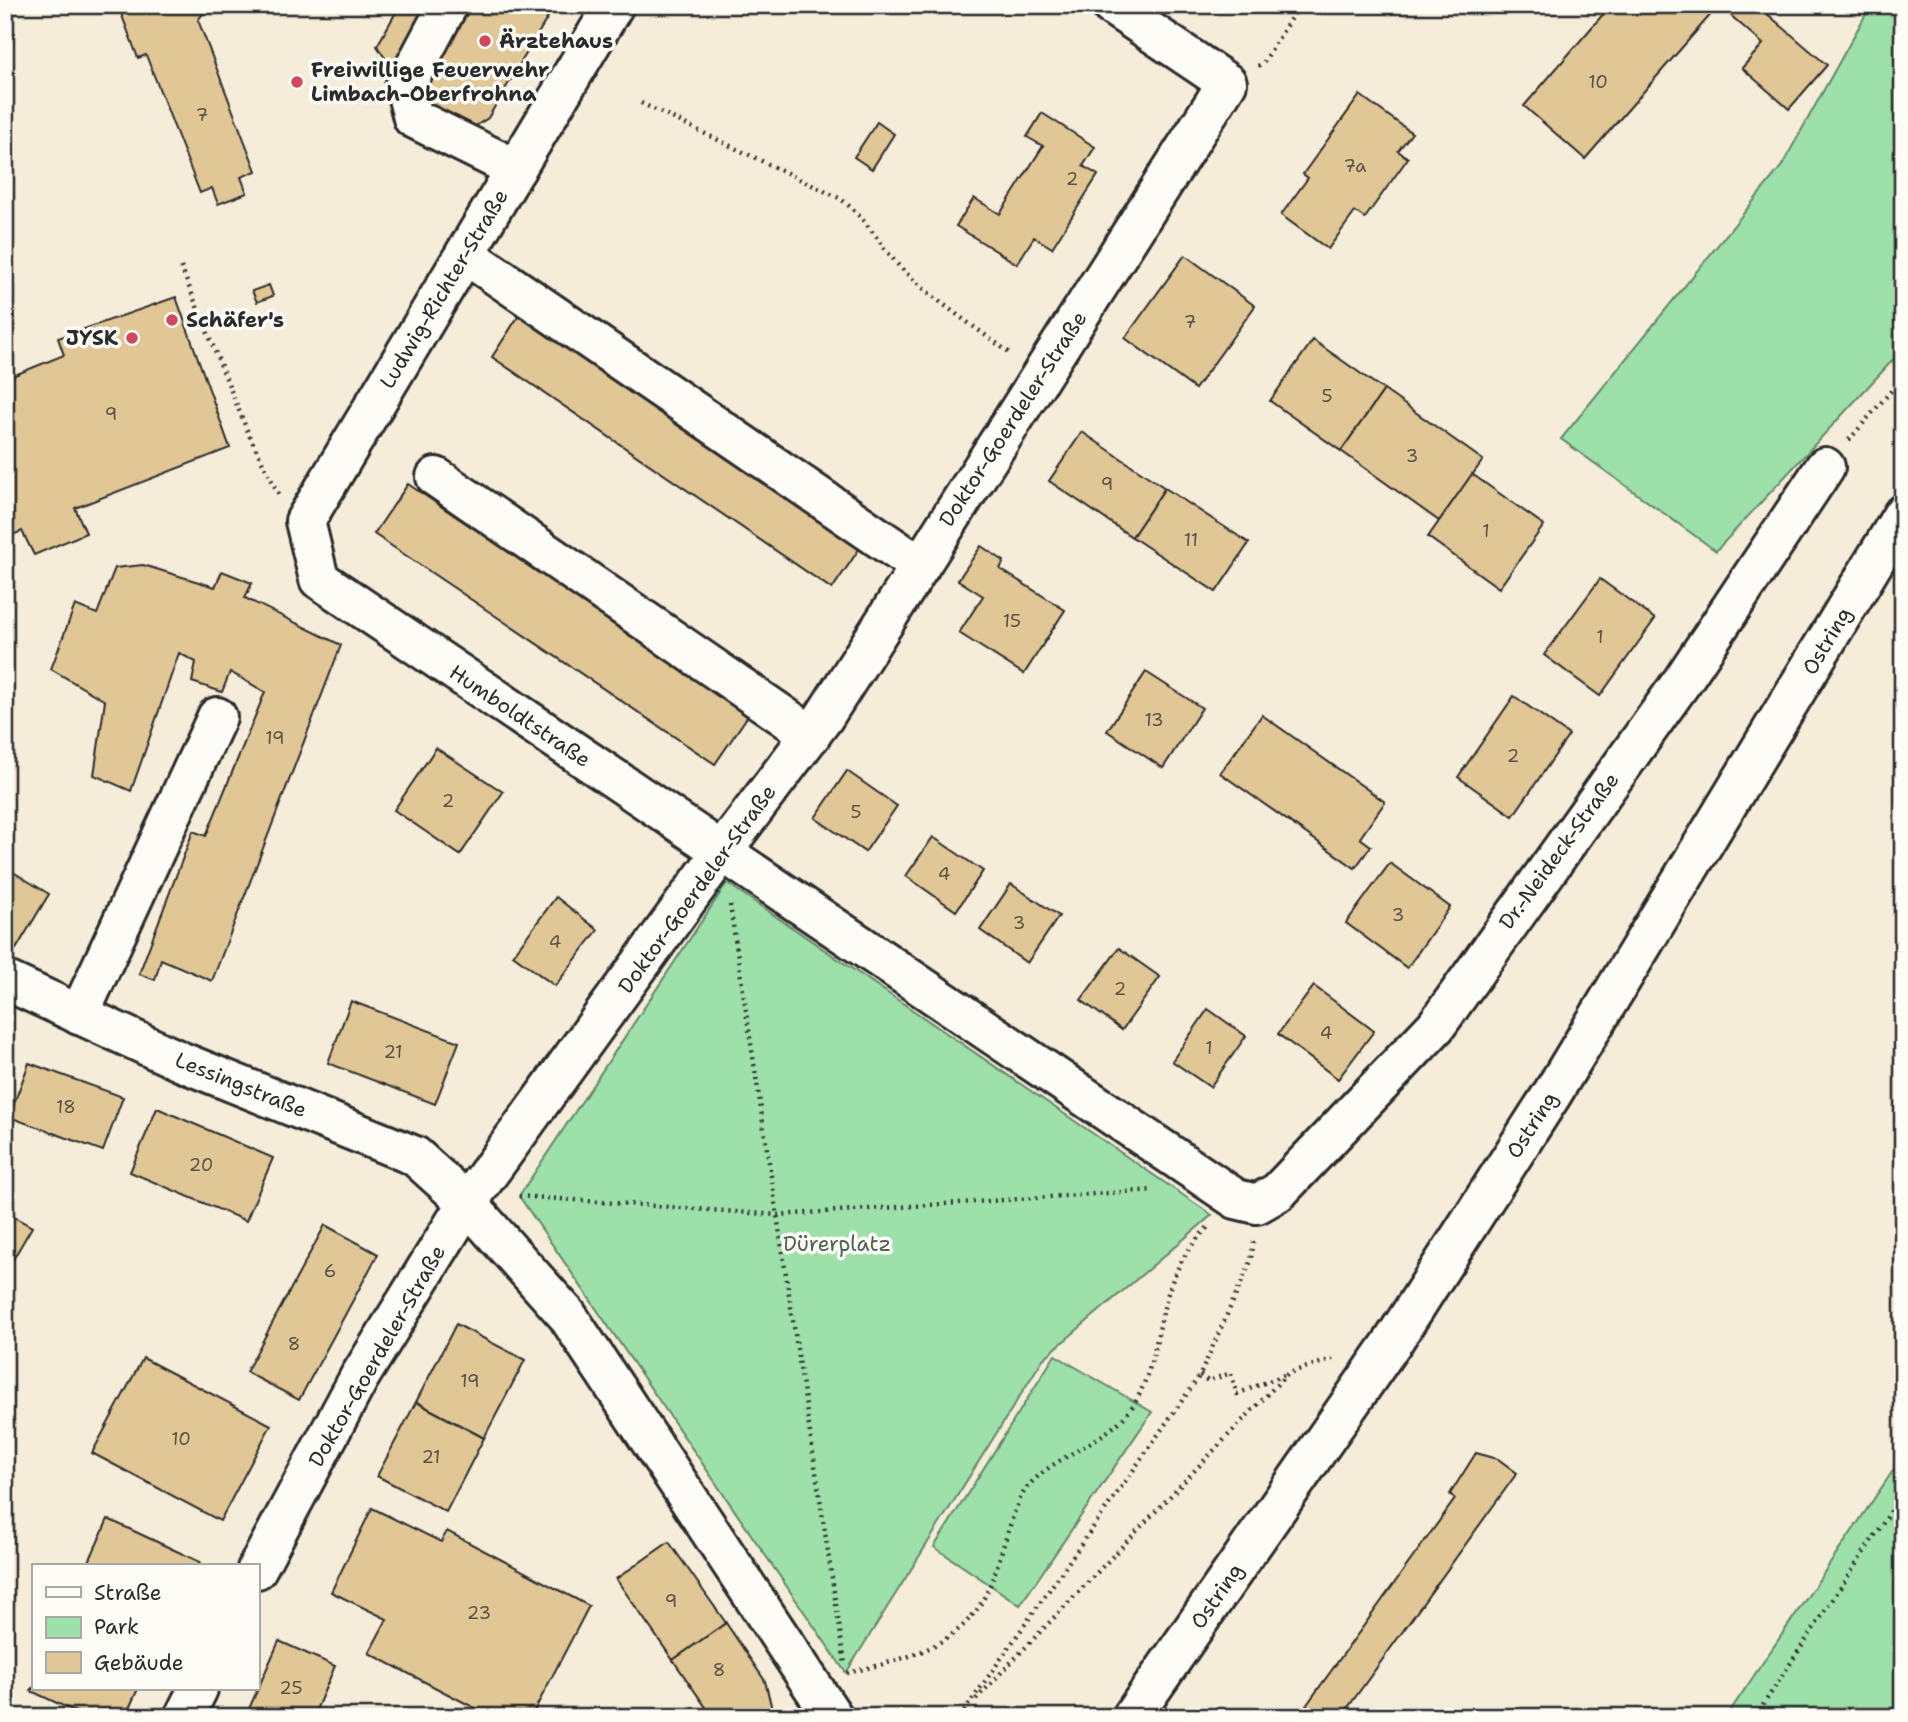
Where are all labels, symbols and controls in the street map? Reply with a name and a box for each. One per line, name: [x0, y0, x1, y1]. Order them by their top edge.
place label: Ärztehaus: [499, 27, 613, 55]
marker: Ärztehaus: [477, 33, 493, 49]
place label: Freiwillige Feuerwehr Limbach-Oberfrohna: [311, 56, 549, 108]
house number: 10: [1588, 70, 1608, 94]
marker: Freiwillige Feuerwehr Limbach-Oberfrohna: [289, 74, 305, 90]
house number: 7: [196, 103, 208, 127]
house number: 7a: [1344, 154, 1366, 178]
house number: 2: [1066, 167, 1078, 191]
street label: Ludwig-Richter-Straße: [373, 184, 515, 394]
place label: Schäfer's: [186, 306, 284, 334]
street label: Doktor-Goerdeler-Straße: [933, 306, 1093, 532]
house number: 7: [1184, 310, 1196, 334]
marker: Schäfer's: [164, 312, 180, 328]
place label: JYSK: [66, 324, 119, 352]
marker: JYSK: [124, 330, 140, 346]
house number: 5: [1321, 384, 1333, 408]
house number: 9: [105, 402, 117, 426]
house number: 3: [1406, 444, 1418, 468]
house number: 9: [1101, 472, 1113, 496]
house number: 1: [1482, 519, 1490, 543]
house number: 11: [1184, 528, 1198, 552]
street label: Ostring: [1796, 602, 1858, 680]
house number: 15: [1003, 609, 1021, 633]
house number: 1: [1596, 625, 1604, 649]
street label: Humboldtstraße: [444, 658, 596, 774]
house number: 13: [1144, 708, 1164, 732]
house number: 19: [265, 726, 285, 750]
house number: 2: [1507, 744, 1519, 768]
street label: Dr.-Neideck-Straße: [1493, 767, 1625, 935]
street label: Doktor-Goerdeler-Straße: [612, 779, 782, 999]
house number: 2: [442, 789, 454, 813]
house number: 5: [850, 800, 862, 824]
house number: 4: [938, 862, 950, 886]
house number: 3: [1392, 903, 1404, 927]
house number: 3: [1013, 911, 1025, 935]
house number: 4: [549, 930, 561, 954]
house number: 2: [1114, 977, 1126, 1001]
house number: 4: [1320, 1021, 1332, 1045]
house number: 1: [1205, 1036, 1213, 1060]
house number: 21: [383, 1040, 403, 1064]
street label: Lessingstraße: [171, 1046, 311, 1124]
street label: Ostring: [1500, 1086, 1564, 1164]
house number: 18: [56, 1095, 76, 1119]
house number: 20: [189, 1153, 213, 1177]
park label: Dürerplatz: [783, 1230, 891, 1258]
street label: Doktor-Goerdeler-Straße: [302, 1240, 452, 1472]
house number: 6: [324, 1259, 336, 1283]
house number: 8: [288, 1332, 300, 1356]
house number: 19: [460, 1369, 480, 1393]
house number: 10: [171, 1427, 191, 1451]
house number: 21: [421, 1445, 441, 1469]
street label: Ostring: [1184, 1558, 1250, 1634]
legend: [32, 1564, 259, 1690]
text: Straße: [94, 1579, 162, 1607]
house number: 9: [665, 1589, 677, 1613]
house number: 23: [467, 1601, 491, 1625]
text: Park: [94, 1613, 139, 1641]
text: Gebäude: [94, 1649, 184, 1677]
house number: 8: [713, 1658, 725, 1682]
house number: 25: [279, 1676, 303, 1700]

